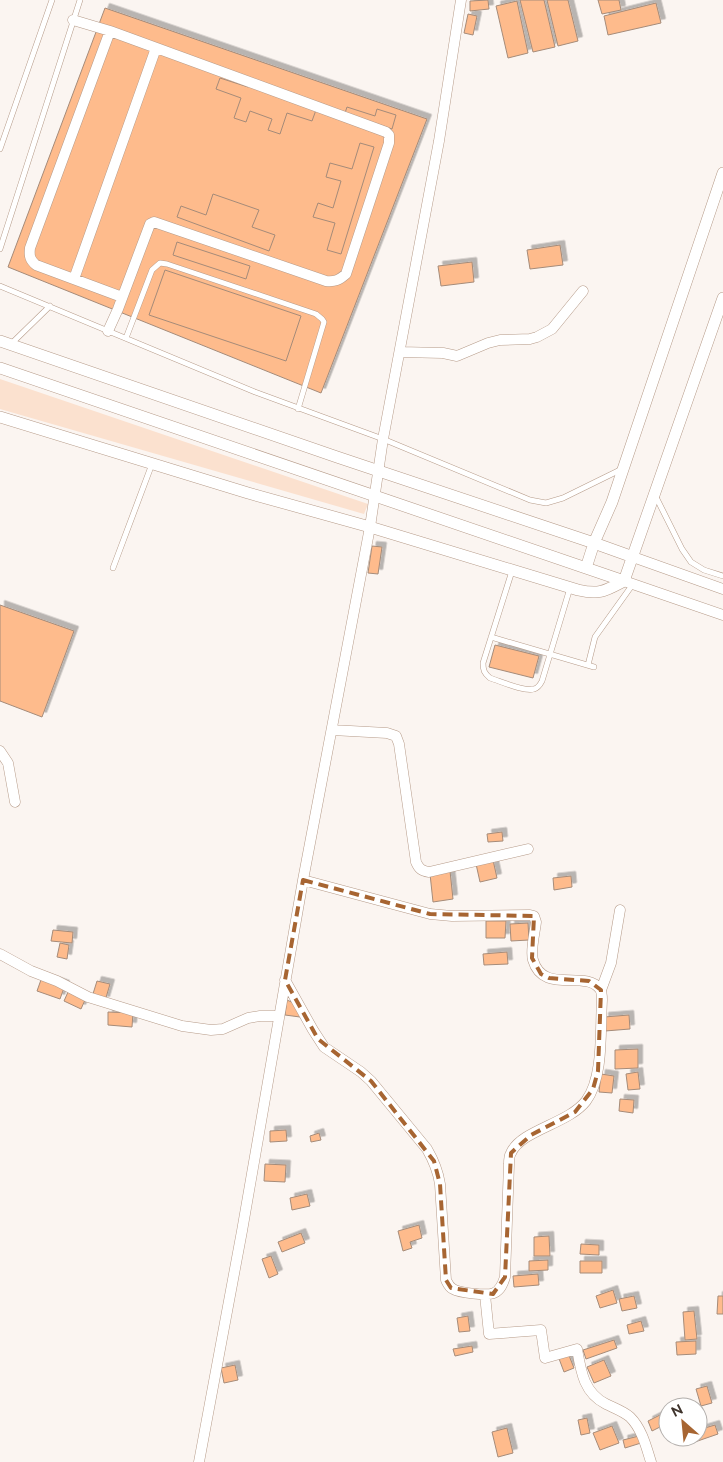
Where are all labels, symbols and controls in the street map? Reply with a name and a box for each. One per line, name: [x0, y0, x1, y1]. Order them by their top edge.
north arrow: [658, 1397, 708, 1447]
text: N: [669, 1401, 685, 1420]

